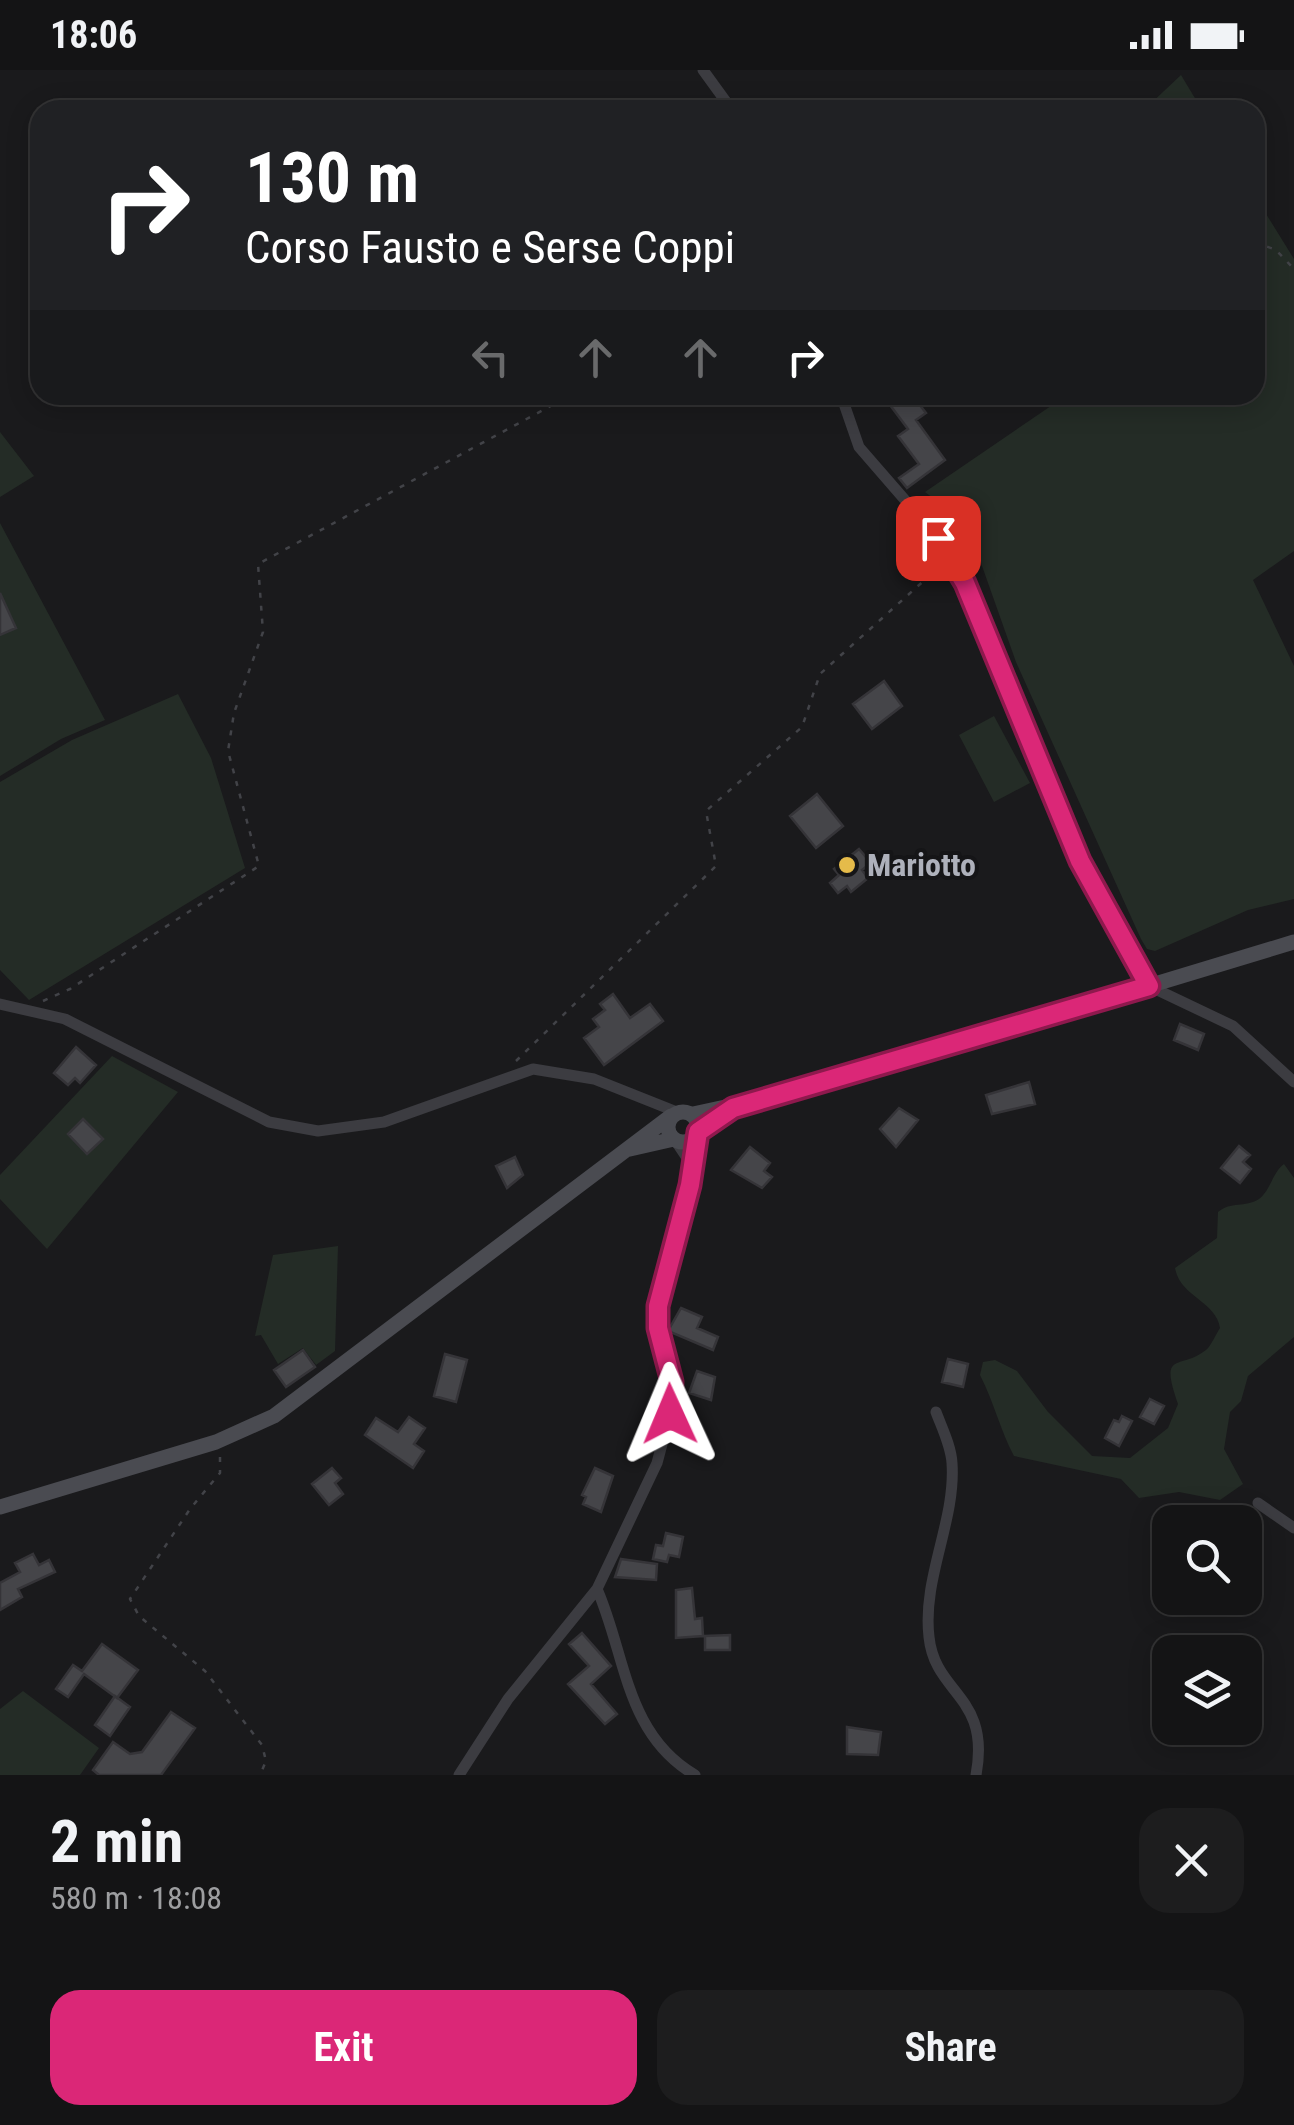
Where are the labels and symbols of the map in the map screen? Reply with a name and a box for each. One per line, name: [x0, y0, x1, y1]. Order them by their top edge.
pin: [896, 496, 981, 581]
place label: Mariotto: [867, 846, 976, 884]
marker: Mariotto: [836, 854, 858, 876]
position arrow: [618, 1362, 722, 1466]

